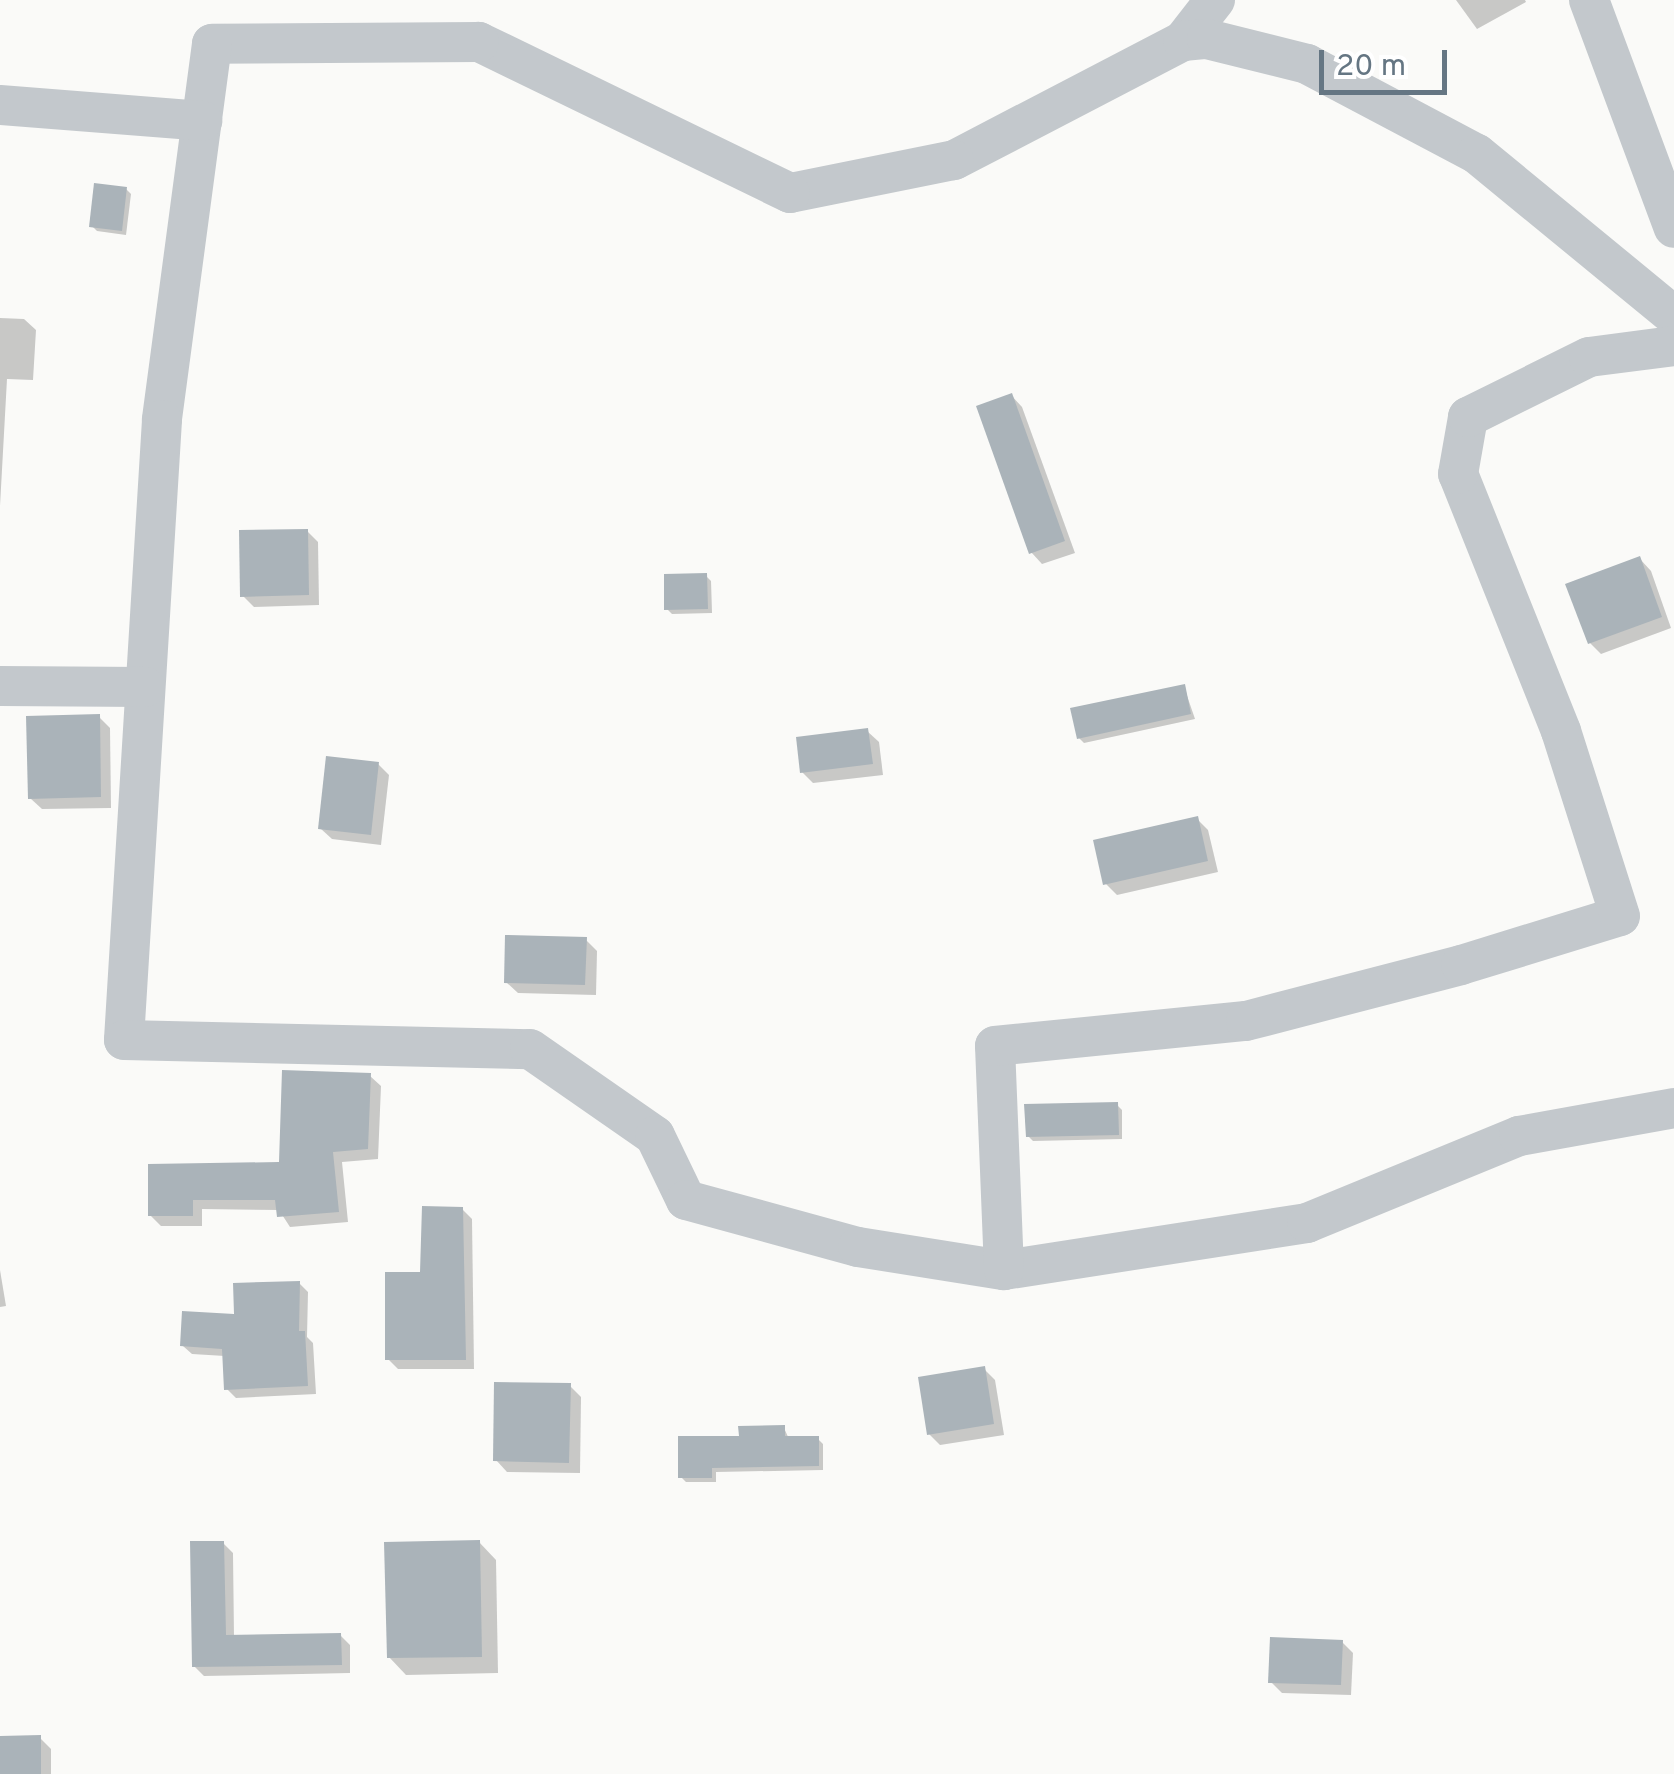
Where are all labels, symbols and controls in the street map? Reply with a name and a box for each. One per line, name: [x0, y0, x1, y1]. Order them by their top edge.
scale bar: [1324, 30, 1452, 92]
text: 20 m: [1336, 49, 1406, 86]

